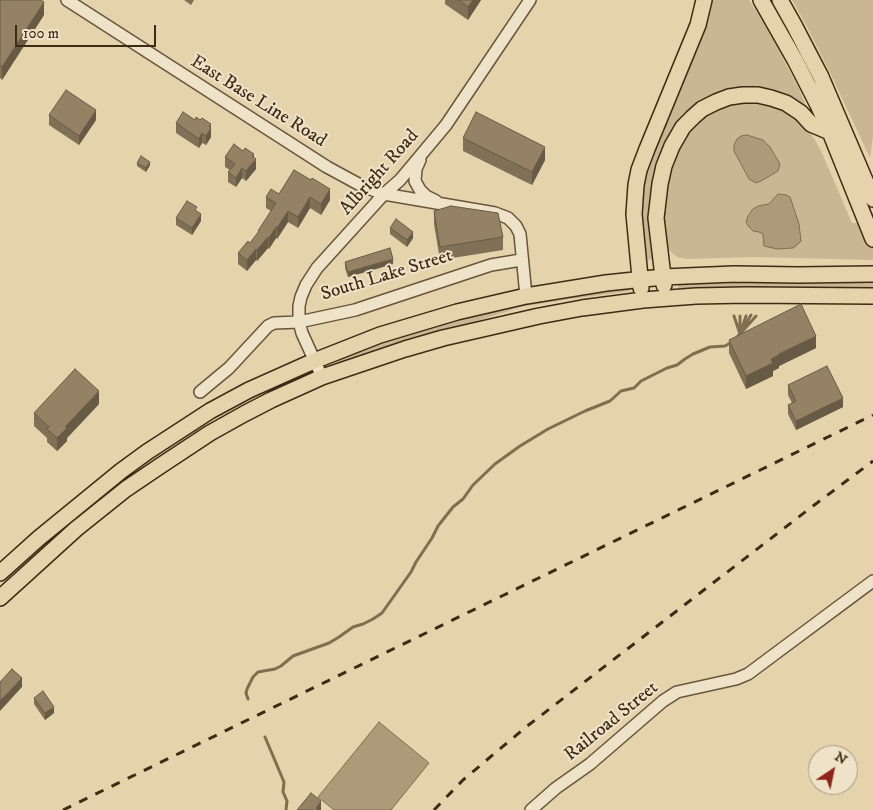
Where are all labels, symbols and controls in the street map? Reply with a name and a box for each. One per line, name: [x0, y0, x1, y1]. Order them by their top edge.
scale bar: [18, 15, 159, 47]
text: 100 m: [23, 24, 59, 43]
street label: East Base Line Road: [186, 51, 330, 153]
street label: Albright Road: [336, 126, 424, 220]
street label: South Lake Street: [318, 245, 456, 307]
street label: Railroad Street: [560, 677, 664, 767]
north arrow: [808, 745, 858, 795]
text: N: [831, 748, 851, 769]

